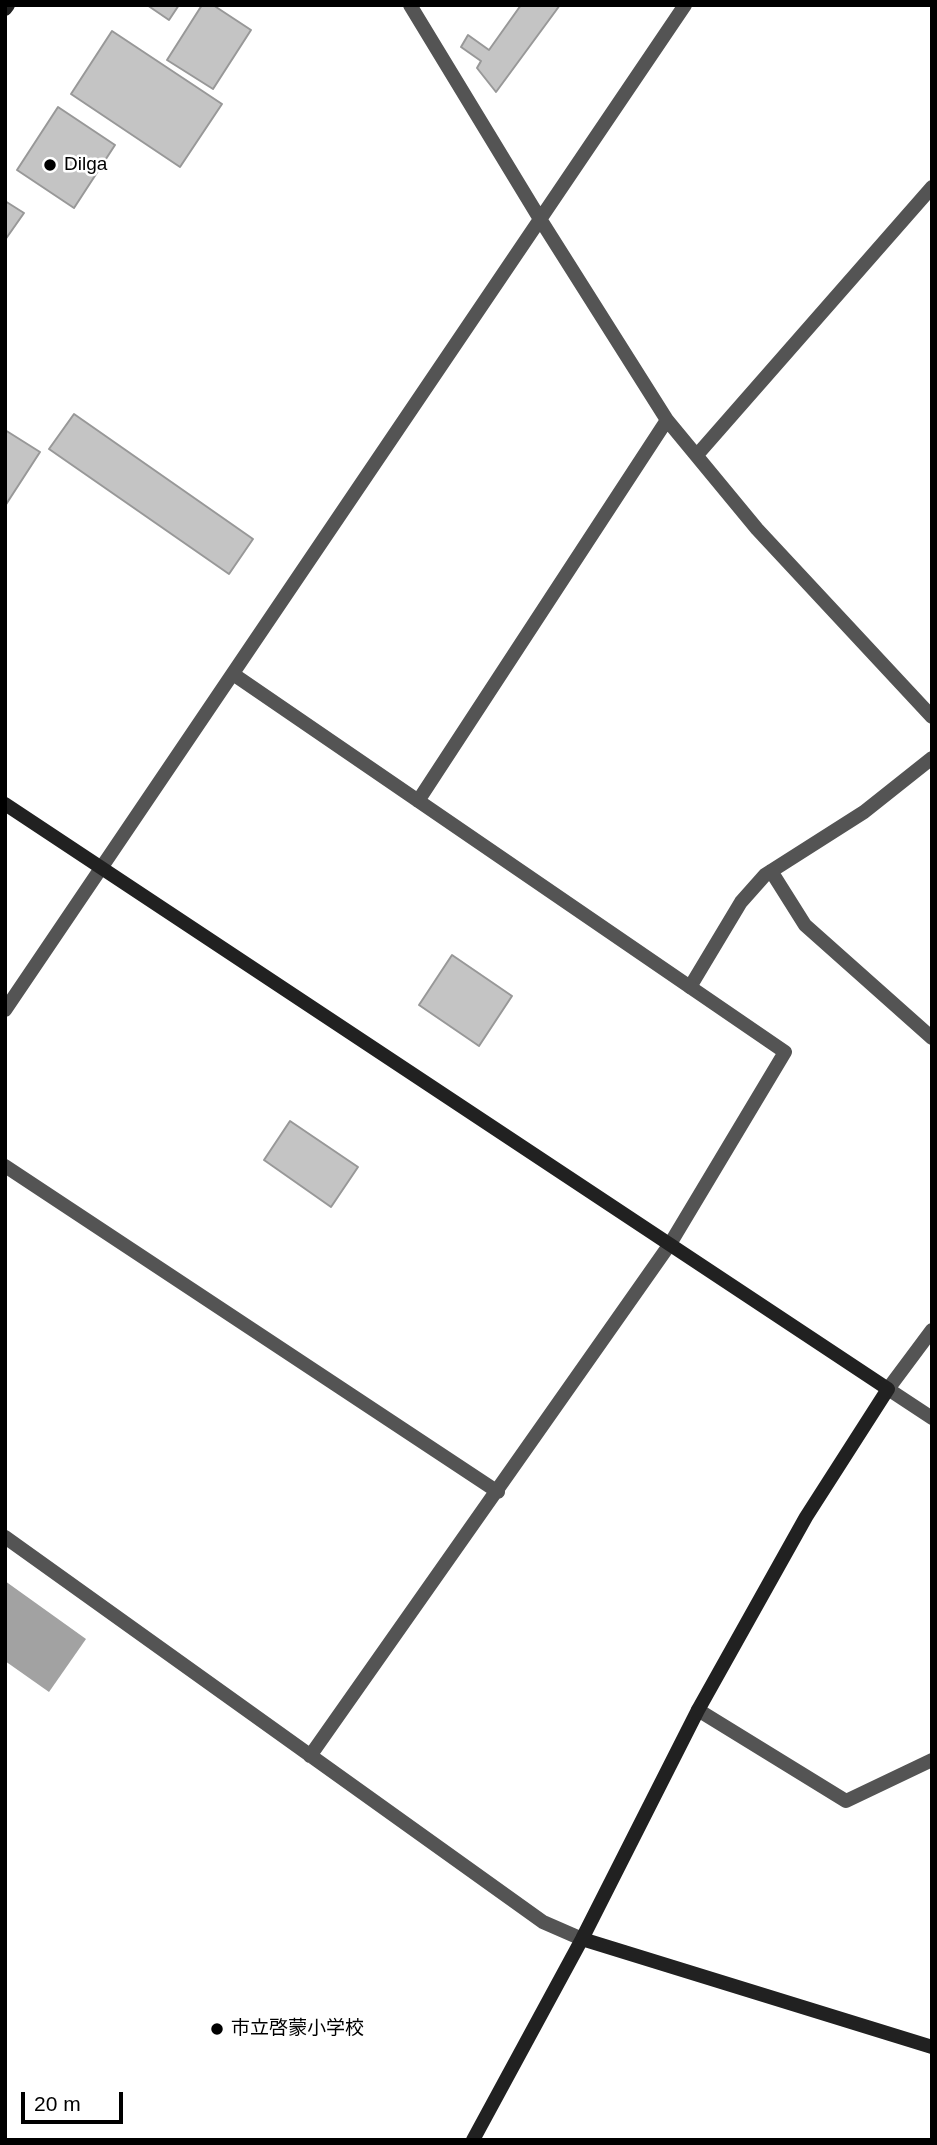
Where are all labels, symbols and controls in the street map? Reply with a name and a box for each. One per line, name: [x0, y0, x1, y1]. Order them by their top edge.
place label: Dilga: [64, 154, 107, 176]
marker: Dilga: [42, 157, 58, 173]
place label: 市立啓蒙小学校: [231, 2018, 364, 2040]
marker: 市立啓蒙小学校: [209, 2021, 225, 2037]
scale bar: [24, 2078, 126, 2122]
text: 20 m: [34, 2092, 81, 2115]

